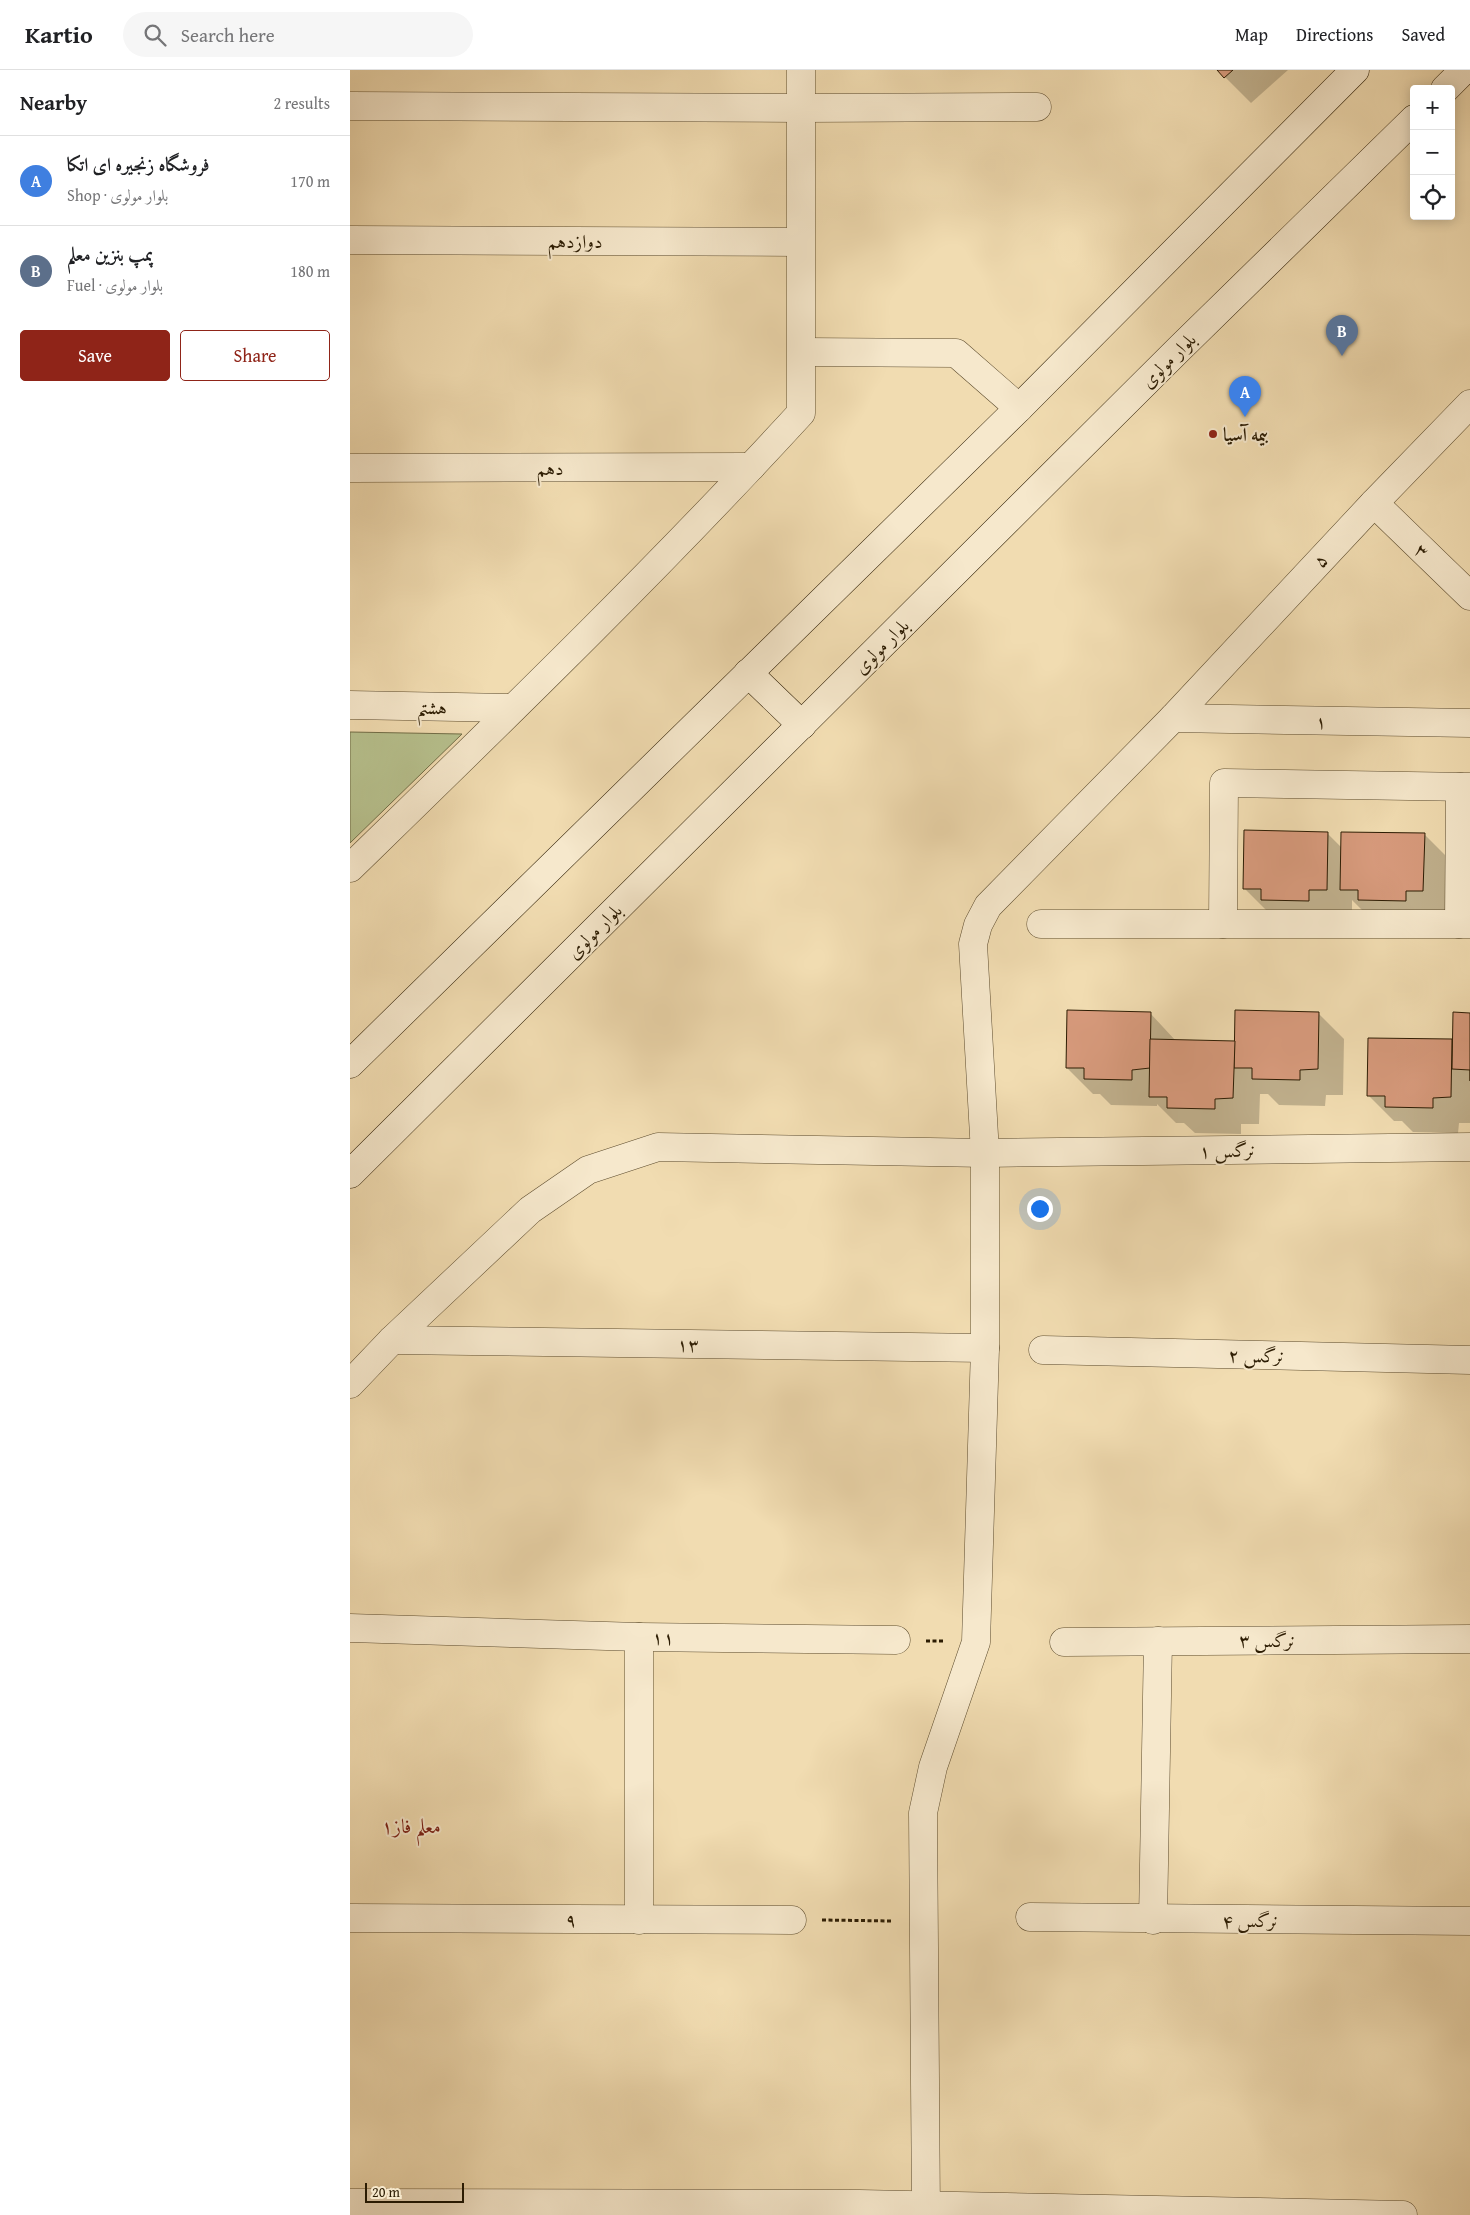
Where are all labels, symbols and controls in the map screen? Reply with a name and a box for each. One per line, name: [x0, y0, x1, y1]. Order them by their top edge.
search box: [123, 12, 473, 57]
text: Kartio: [25, 17, 93, 52]
icon: search: [141, 21, 169, 49]
text: Search here: [181, 21, 275, 49]
text: Map: [1235, 21, 1268, 48]
text: Directions: [1296, 21, 1373, 48]
text: Saved: [1401, 21, 1445, 48]
map controls: [1410, 85, 1455, 220]
button: +: [1410, 85, 1455, 130]
text: Nearby: [20, 87, 87, 118]
text: 2 results: [273, 91, 330, 115]
button: −: [1410, 130, 1455, 175]
text: فروشگاه زنجیره ای اتکا: [67, 150, 210, 178]
text: A: [31, 169, 41, 193]
text: 170 m: [290, 169, 330, 193]
button: locate: [1410, 175, 1455, 220]
text: Shop · بلوار مولوی: [67, 183, 168, 207]
street label: دوازدهم: [548, 227, 602, 260]
text: پمپ بنزین معلم: [67, 240, 153, 268]
text: B: [31, 259, 41, 283]
text: 180 m: [290, 259, 330, 283]
text: Fuel · بلوار مولوی: [67, 273, 163, 297]
pin: B: [1326, 315, 1358, 356]
street label: بلوار مولوی: [1134, 326, 1202, 394]
button: Save: [20, 330, 170, 381]
button: Share: [180, 330, 330, 381]
pin: A: [1229, 376, 1261, 417]
place label: بیمه آسیا: [1223, 420, 1269, 448]
marker: بیمه آسیا: [1207, 428, 1219, 440]
street label: دهم: [536, 454, 564, 487]
street label: ۳: [1408, 536, 1436, 564]
street label: ۵: [1306, 546, 1334, 574]
street label: بلوار مولوی: [847, 612, 915, 680]
street label: هشتم: [417, 693, 447, 727]
street label: ۱: [1315, 707, 1327, 735]
street label: بلوار مولوی: [560, 897, 628, 965]
street label: نرگس ۱: [1199, 1136, 1255, 1164]
your location: [1027, 1196, 1053, 1222]
street label: ۱۳: [677, 1330, 699, 1358]
street label: نرگس ۲: [1228, 1341, 1284, 1369]
street label: ۱۱: [652, 1623, 674, 1651]
street label: نرگس ۳: [1239, 1626, 1295, 1654]
district label: معلم فاز۱: [381, 1811, 441, 1847]
street label: ۹: [565, 1905, 577, 1933]
street label: نرگس ۴: [1222, 1906, 1278, 1934]
scale bar: [365, 2180, 464, 2203]
text: 20 m: [372, 2182, 400, 2202]

